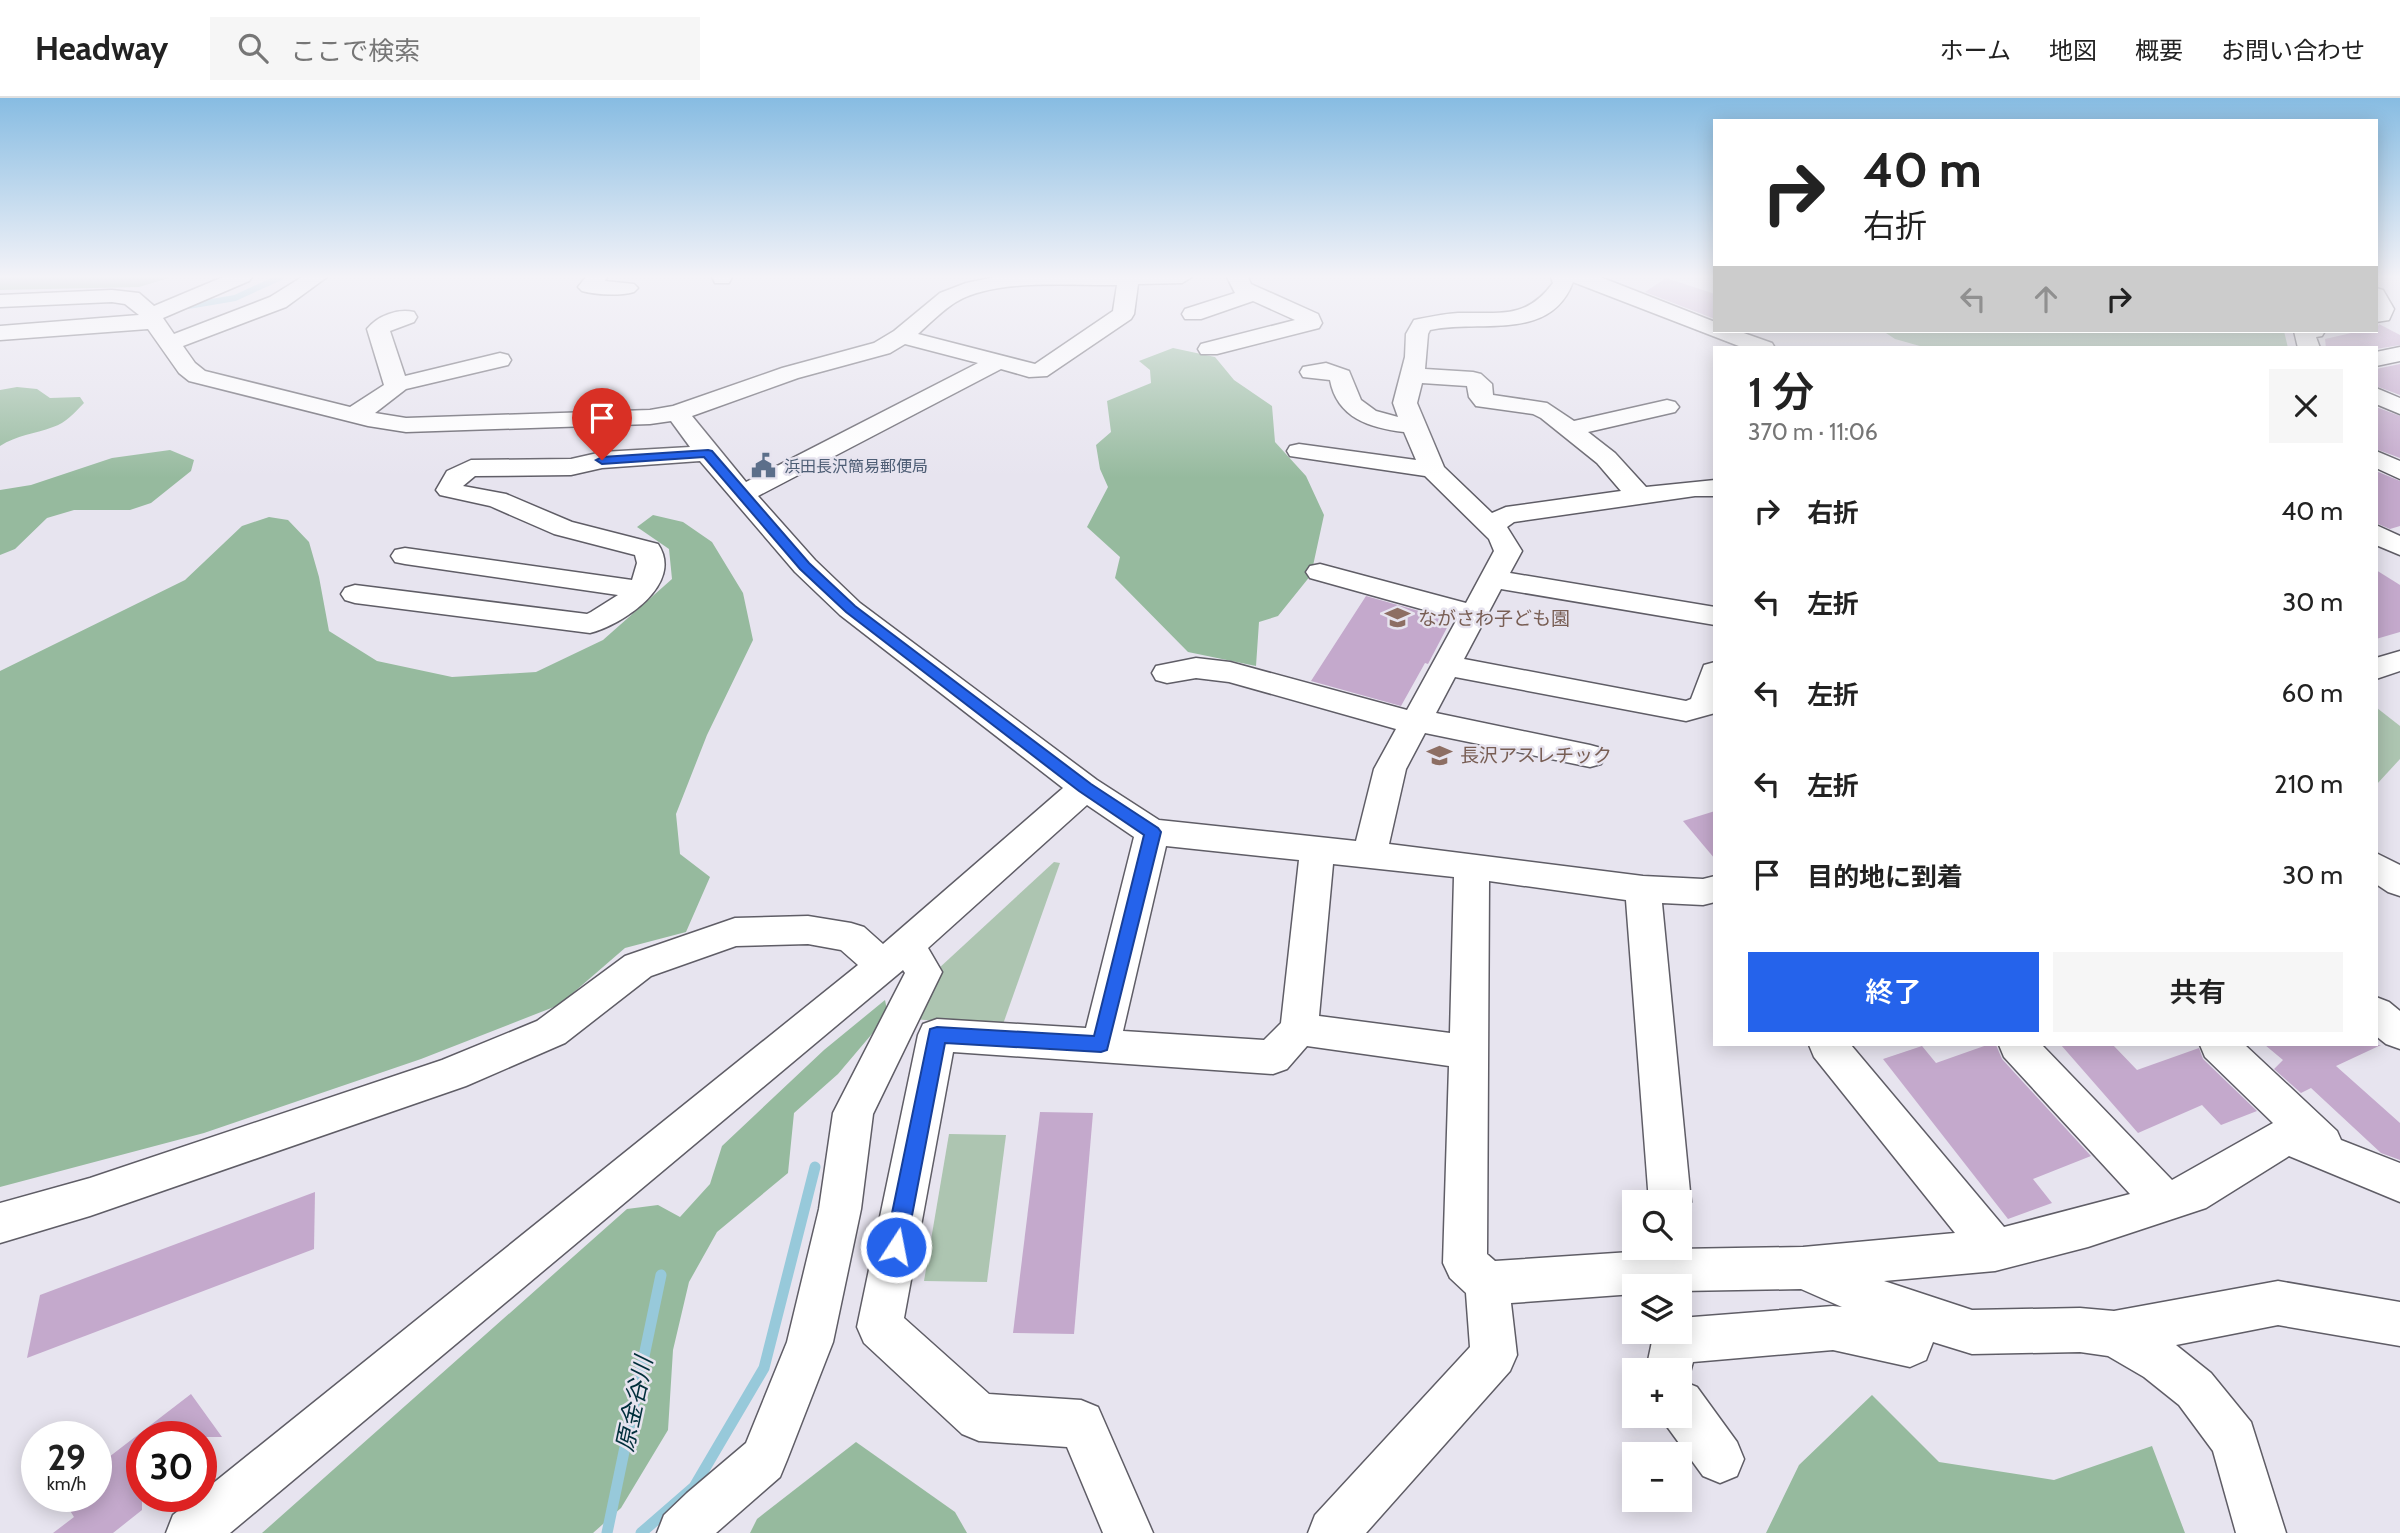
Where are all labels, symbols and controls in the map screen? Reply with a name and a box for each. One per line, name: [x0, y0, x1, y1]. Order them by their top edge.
search box: [210, 17, 700, 80]
text: Headway: [35, 28, 168, 68]
icon: search: [234, 29, 272, 67]
text: ここで検索: [290, 35, 420, 67]
text: ホーム: [1940, 36, 2011, 65]
text: 地図: [2049, 36, 2097, 65]
text: 概要: [2135, 36, 2183, 65]
text: お問い合わせ: [2221, 36, 2365, 65]
text: 40 m: [1863, 140, 1982, 199]
icon: right: [1748, 147, 1839, 238]
text: 右折: [1863, 206, 1927, 245]
icon: left: [1954, 280, 1992, 318]
icon: ahead: [2027, 280, 2065, 318]
icon: right: [2100, 280, 2138, 318]
text: 1 分: [1748, 366, 1814, 418]
button: close: [2269, 369, 2343, 443]
pin: [572, 388, 632, 460]
icon: arrive: [583, 399, 621, 437]
text: 370 m · 11:06: [1748, 418, 1878, 446]
public building icon: 浜田長沢簡易郵便局: [750, 452, 778, 480]
place label: 浜田長沢簡易郵便局: [784, 457, 928, 476]
icon: right: [1748, 492, 1786, 530]
text: 40 m: [2281, 495, 2343, 527]
text: 右折: [1807, 497, 1859, 529]
icon: left: [1748, 583, 1786, 621]
text: 30 m: [2282, 586, 2343, 618]
text: 左折: [1807, 588, 1859, 620]
school or university icon: ながさわ子ども園: [1384, 604, 1412, 632]
place label: ながさわ子ども園: [1418, 607, 1570, 630]
icon: left: [1748, 674, 1786, 712]
text: 60 m: [2281, 677, 2343, 709]
text: 左折: [1807, 679, 1859, 711]
school or university icon: 長沢アスレチック: [1426, 741, 1454, 769]
place label: 長沢アスレチック: [1460, 744, 1612, 767]
icon: left: [1748, 765, 1786, 803]
text: 210 m: [2274, 768, 2343, 800]
text: 左折: [1807, 770, 1859, 802]
icon: arrive: [1748, 856, 1786, 894]
text: 30 m: [2282, 859, 2343, 891]
text: 目的地に到着: [1807, 861, 1963, 893]
button: 終了: [1748, 952, 2039, 1032]
button: 共有: [2053, 952, 2343, 1032]
map controls: [1622, 1190, 1692, 1512]
button: search: [1622, 1190, 1692, 1260]
position arrow: [859, 1210, 933, 1284]
button: layers: [1622, 1274, 1692, 1344]
water label: 原金谷川: [610, 1351, 659, 1454]
button: +: [1622, 1358, 1692, 1428]
speed limit sign: 30: [126, 1421, 217, 1512]
text: 29: [47, 1436, 86, 1479]
button: −: [1622, 1442, 1692, 1512]
text: km/h: [47, 1473, 86, 1495]

